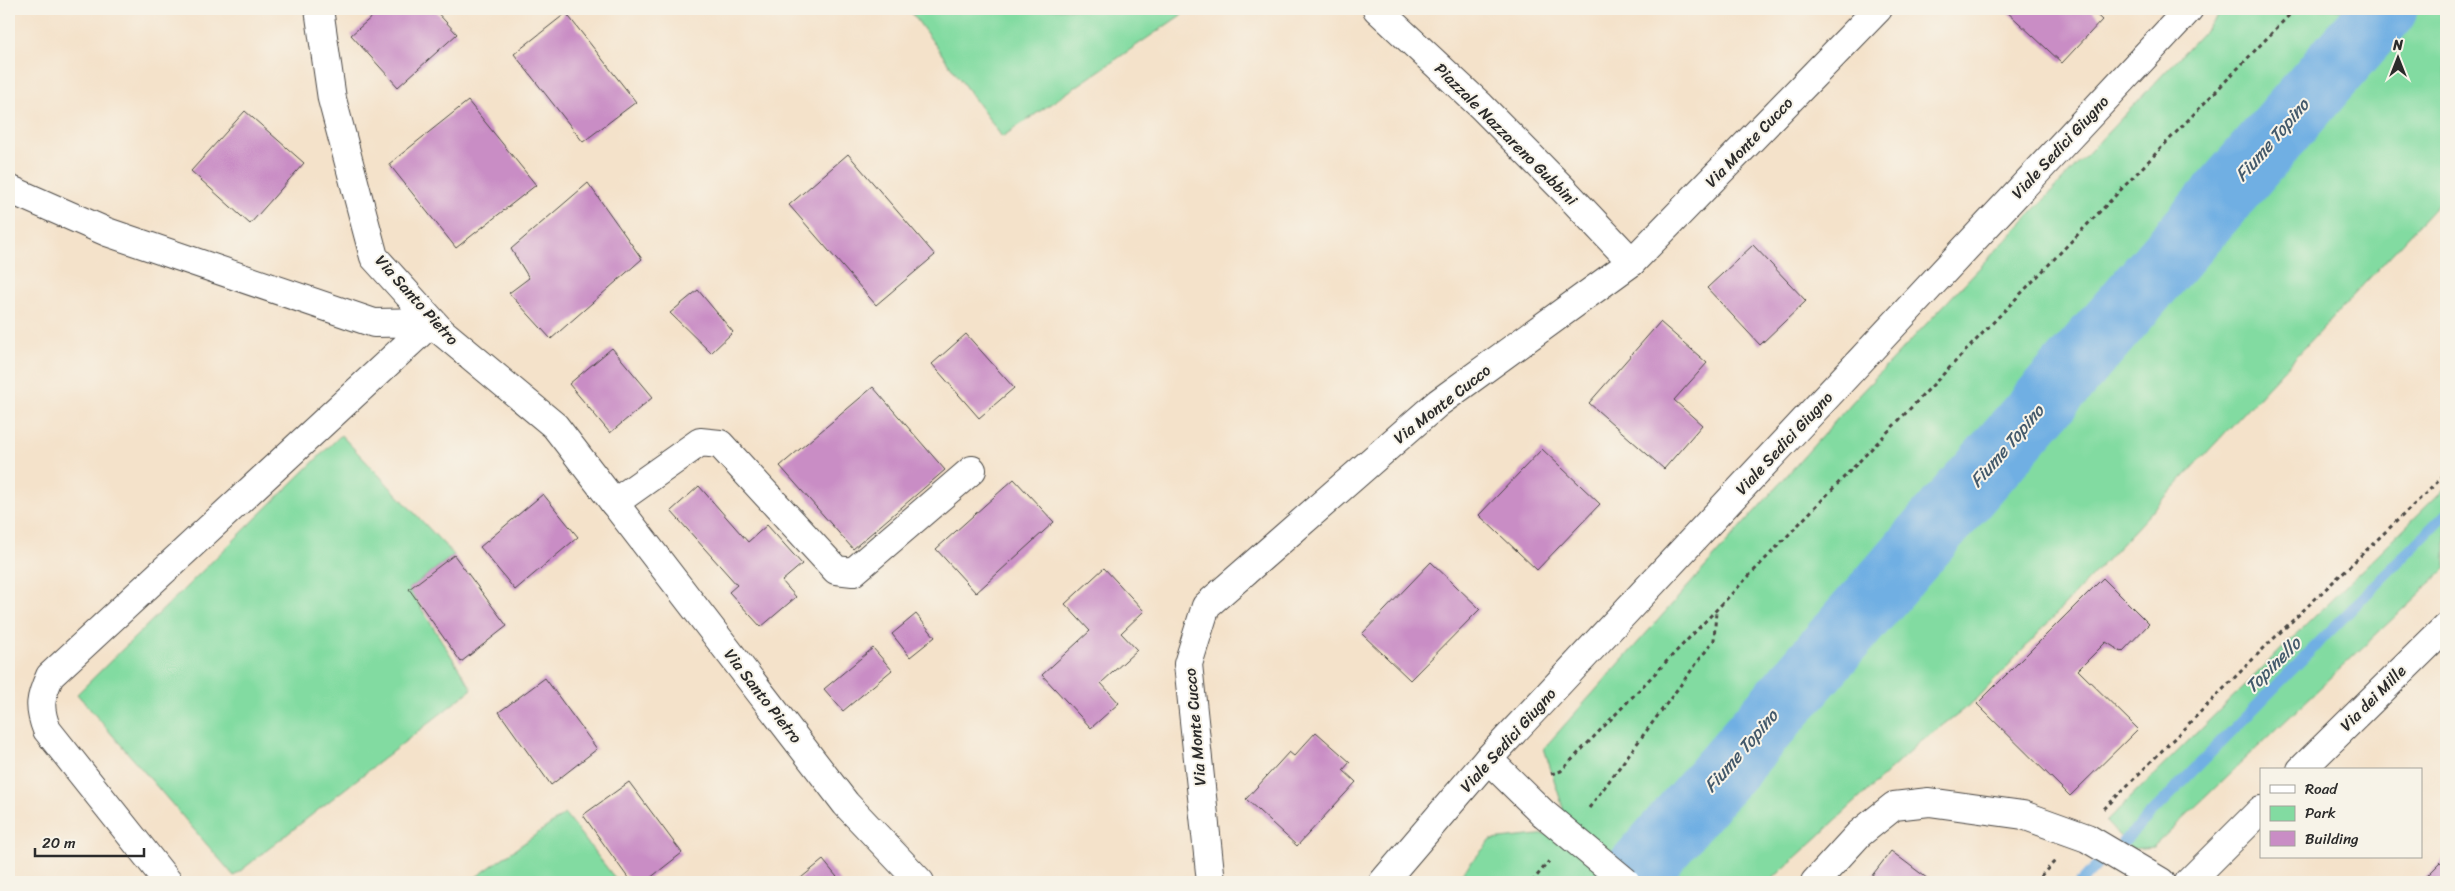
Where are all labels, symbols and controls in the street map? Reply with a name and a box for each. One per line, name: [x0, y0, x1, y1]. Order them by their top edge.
north arrow: [2372, 32, 2422, 82]
text: N: [2392, 33, 2403, 58]
street label: Piazzale Nazzareno Gubbini: [1427, 55, 1585, 213]
street label: Viale Sedici Giugno: [2004, 88, 2116, 206]
street label: Via Monte Cucco: [1698, 90, 1800, 194]
water label: Fiume Topino: [2227, 90, 2318, 189]
street label: Via Santo Pietro: [368, 248, 466, 352]
street label: Via Monte Cucco: [1387, 356, 1497, 452]
street label: Viale Sedici Giugno: [1728, 384, 1840, 502]
water label: Fiume Topino: [1962, 396, 2053, 495]
water label: Topinello: [2237, 628, 2310, 701]
street label: Via Santo Pietro: [716, 642, 810, 750]
street label: Via dei Mille: [2333, 657, 2414, 738]
street label: Via Monte Cucco: [1175, 667, 1215, 787]
street label: Viale Sedici Giugno: [1453, 681, 1564, 799]
water label: Fiume Topino: [1696, 701, 1787, 800]
legend: [2260, 768, 2422, 858]
text: Road: [2305, 776, 2338, 802]
text: Park: [2305, 800, 2336, 826]
scale bar: [35, 826, 144, 858]
text: Building: [2305, 826, 2359, 852]
text: 20 m: [42, 830, 76, 856]

